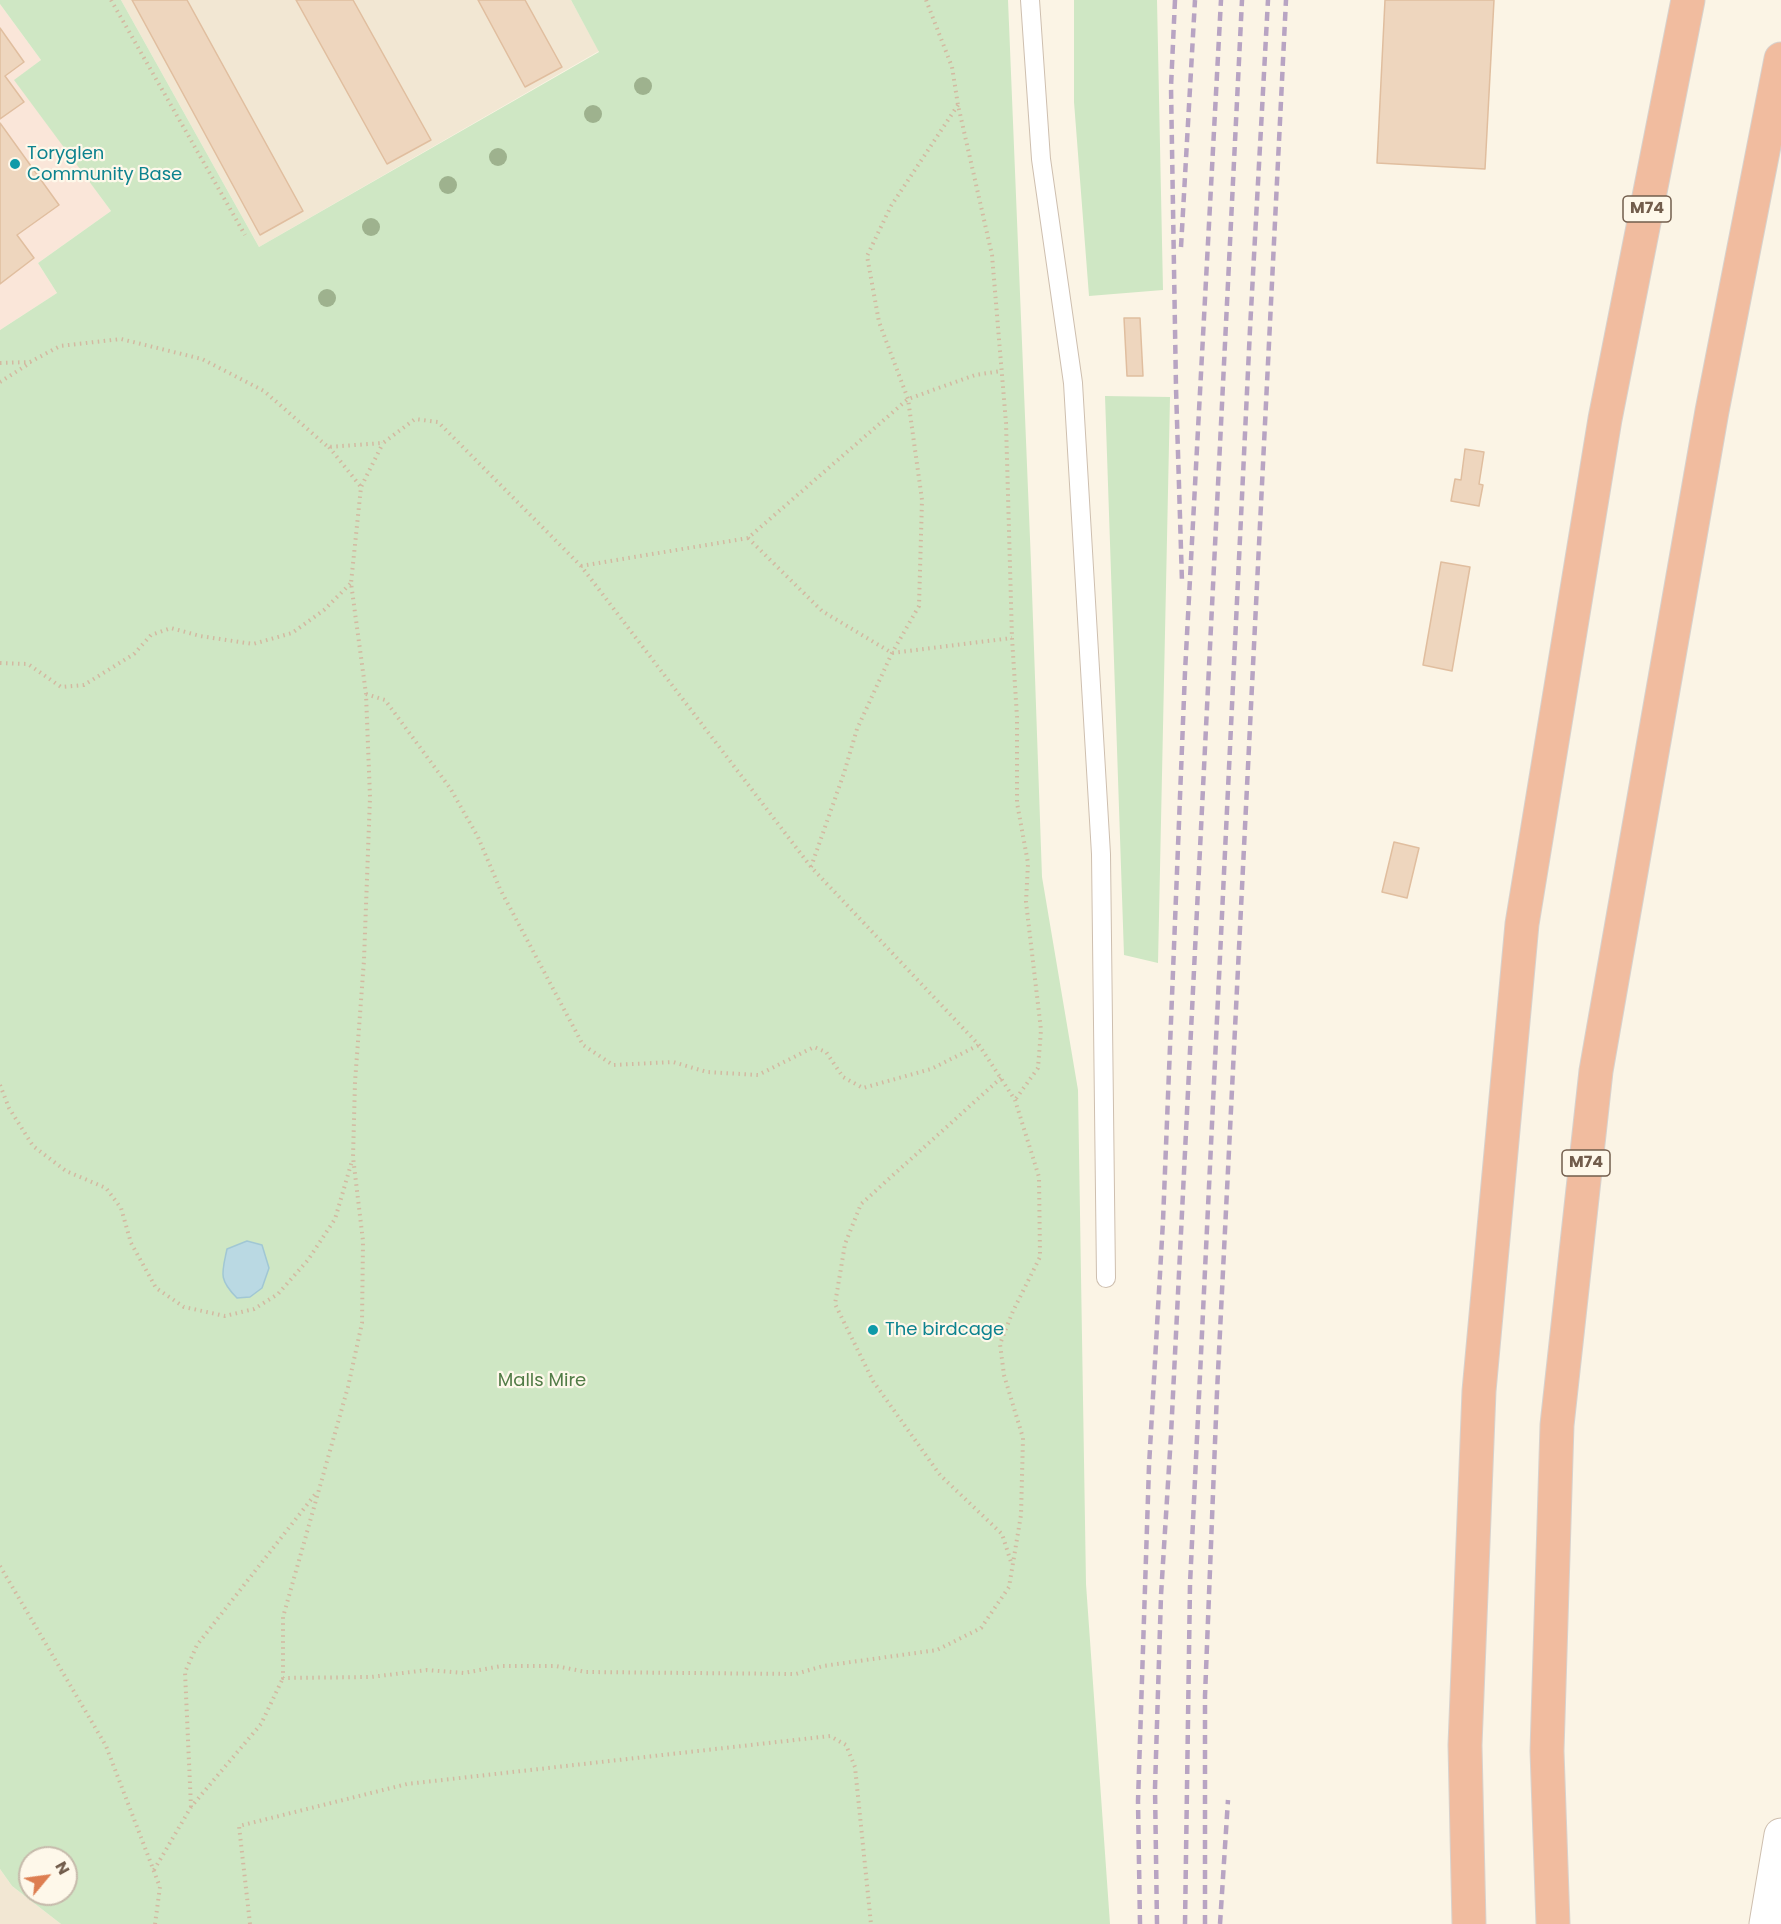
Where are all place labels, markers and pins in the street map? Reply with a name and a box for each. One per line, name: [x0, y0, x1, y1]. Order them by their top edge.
place label: Toryglen Community Base: [27, 143, 182, 186]
marker: Toryglen Community Base: [8, 157, 22, 171]
place label: The birdcage: [885, 1319, 1004, 1341]
marker: The birdcage: [866, 1323, 880, 1337]

